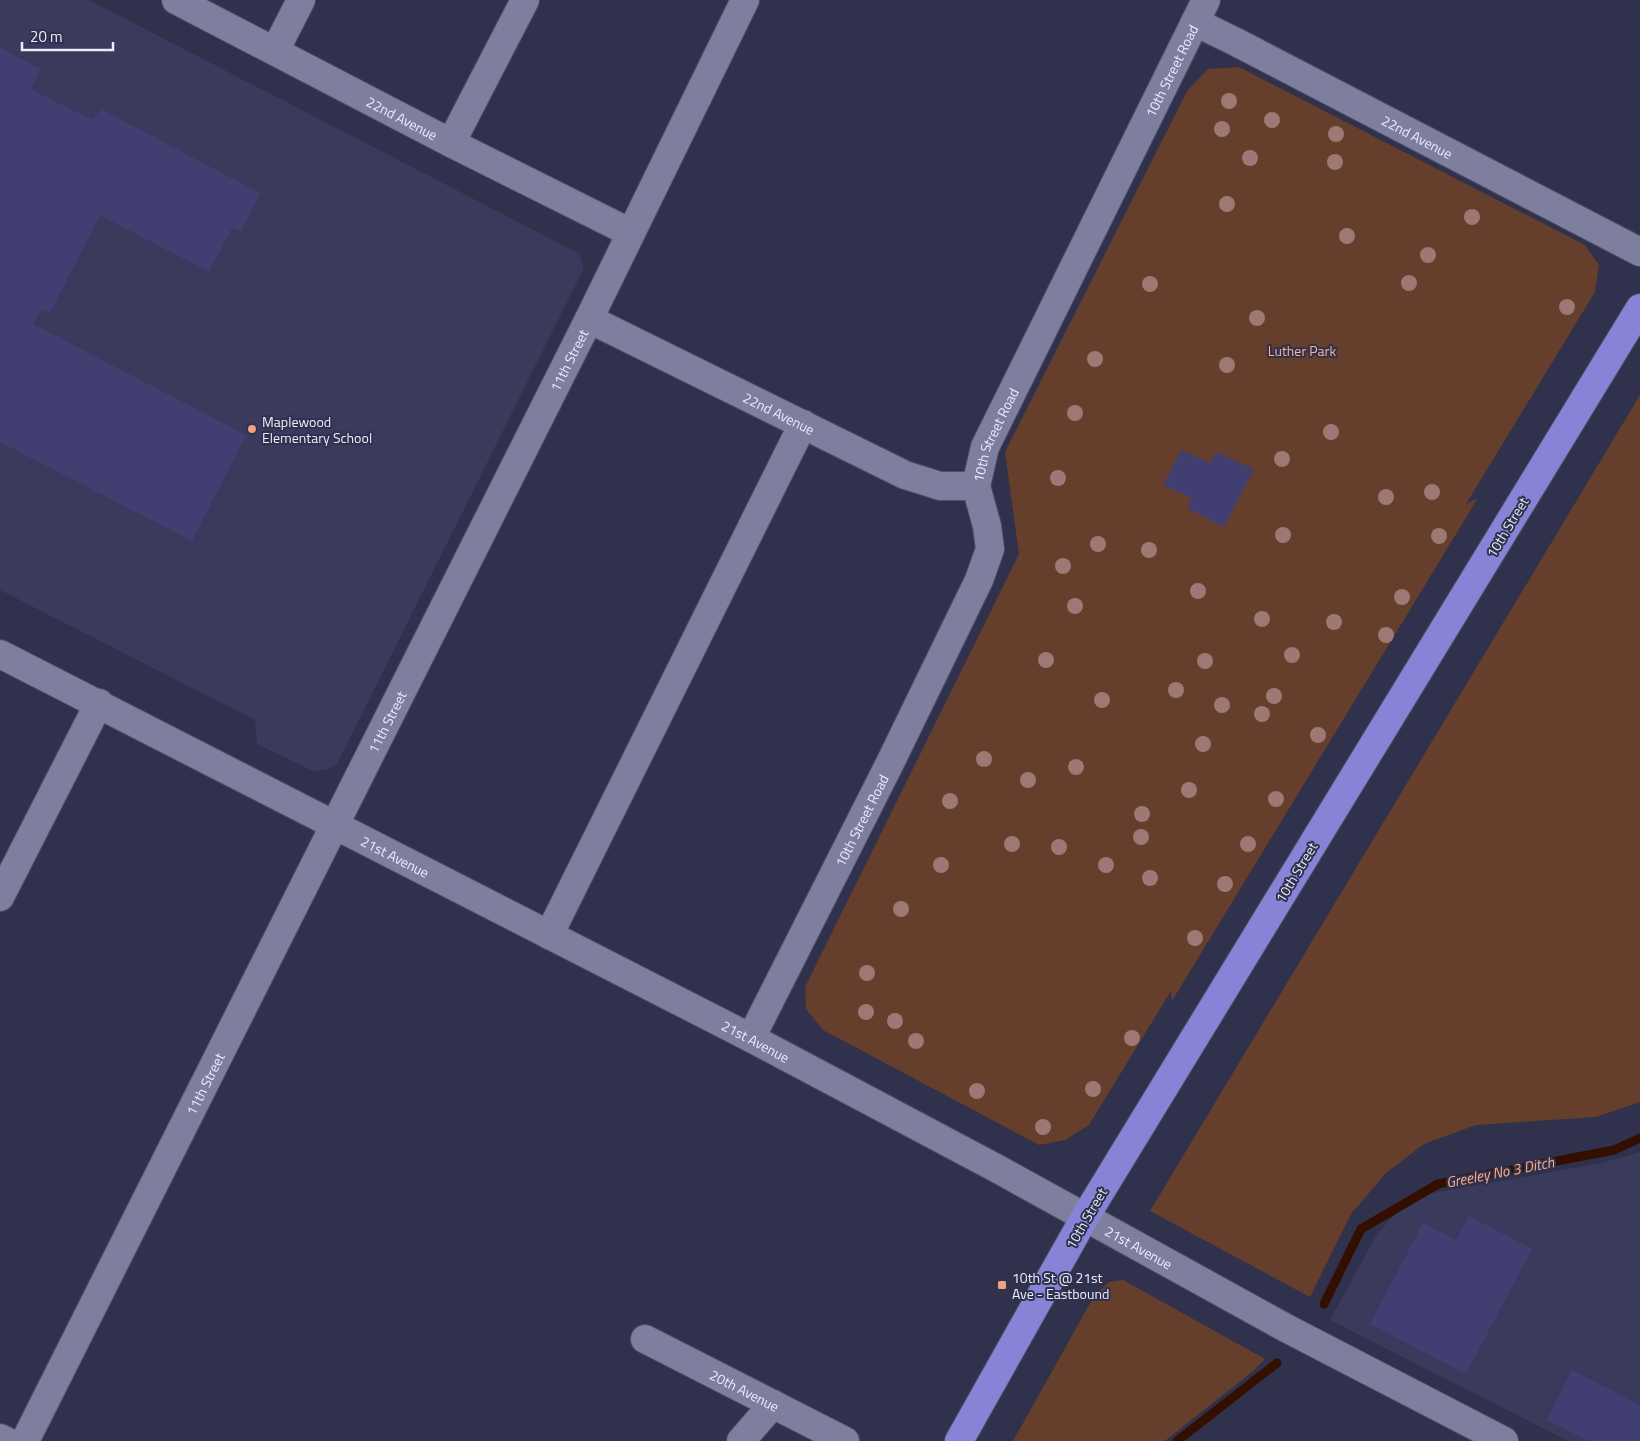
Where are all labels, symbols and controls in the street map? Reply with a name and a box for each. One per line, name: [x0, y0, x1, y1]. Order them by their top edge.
scale bar: [22, 20, 114, 52]
street label: 10th Street Road: [1139, 21, 1203, 121]
text: 20 m: [30, 25, 63, 48]
street label: 22nd Avenue: [363, 90, 441, 145]
street label: 22nd Avenue: [1378, 109, 1457, 163]
street label: 11th Street: [544, 325, 593, 395]
park label: Luther Park: [1268, 340, 1336, 361]
street label: 10th Street Road: [967, 384, 1023, 484]
street label: 22nd Avenue: [740, 386, 819, 439]
place label: Maplewood Elementary School: [262, 411, 372, 448]
marker: Maplewood Elementary School: [246, 423, 258, 435]
street label: 10th Street: [1481, 493, 1533, 561]
street label: 11th Street: [362, 687, 411, 757]
street label: 10th Street Road: [829, 771, 893, 870]
street label: 21st Avenue: [358, 830, 433, 882]
street label: 10th Street: [1270, 838, 1322, 906]
street label: 21st Avenue: [718, 1014, 794, 1067]
street label: 11th Street: [180, 1049, 229, 1118]
water label: Greeley No 3 Ditch: [1444, 1150, 1556, 1194]
street label: 10th Street: [1060, 1184, 1112, 1252]
street label: 21st Avenue: [1101, 1220, 1176, 1274]
place label: 10th St @ 21st Ave - Eastbound: [1012, 1267, 1109, 1304]
marker: 10th St @ 21st Ave - Eastbound: [996, 1279, 1008, 1291]
street label: 20th Avenue: [707, 1363, 783, 1416]

